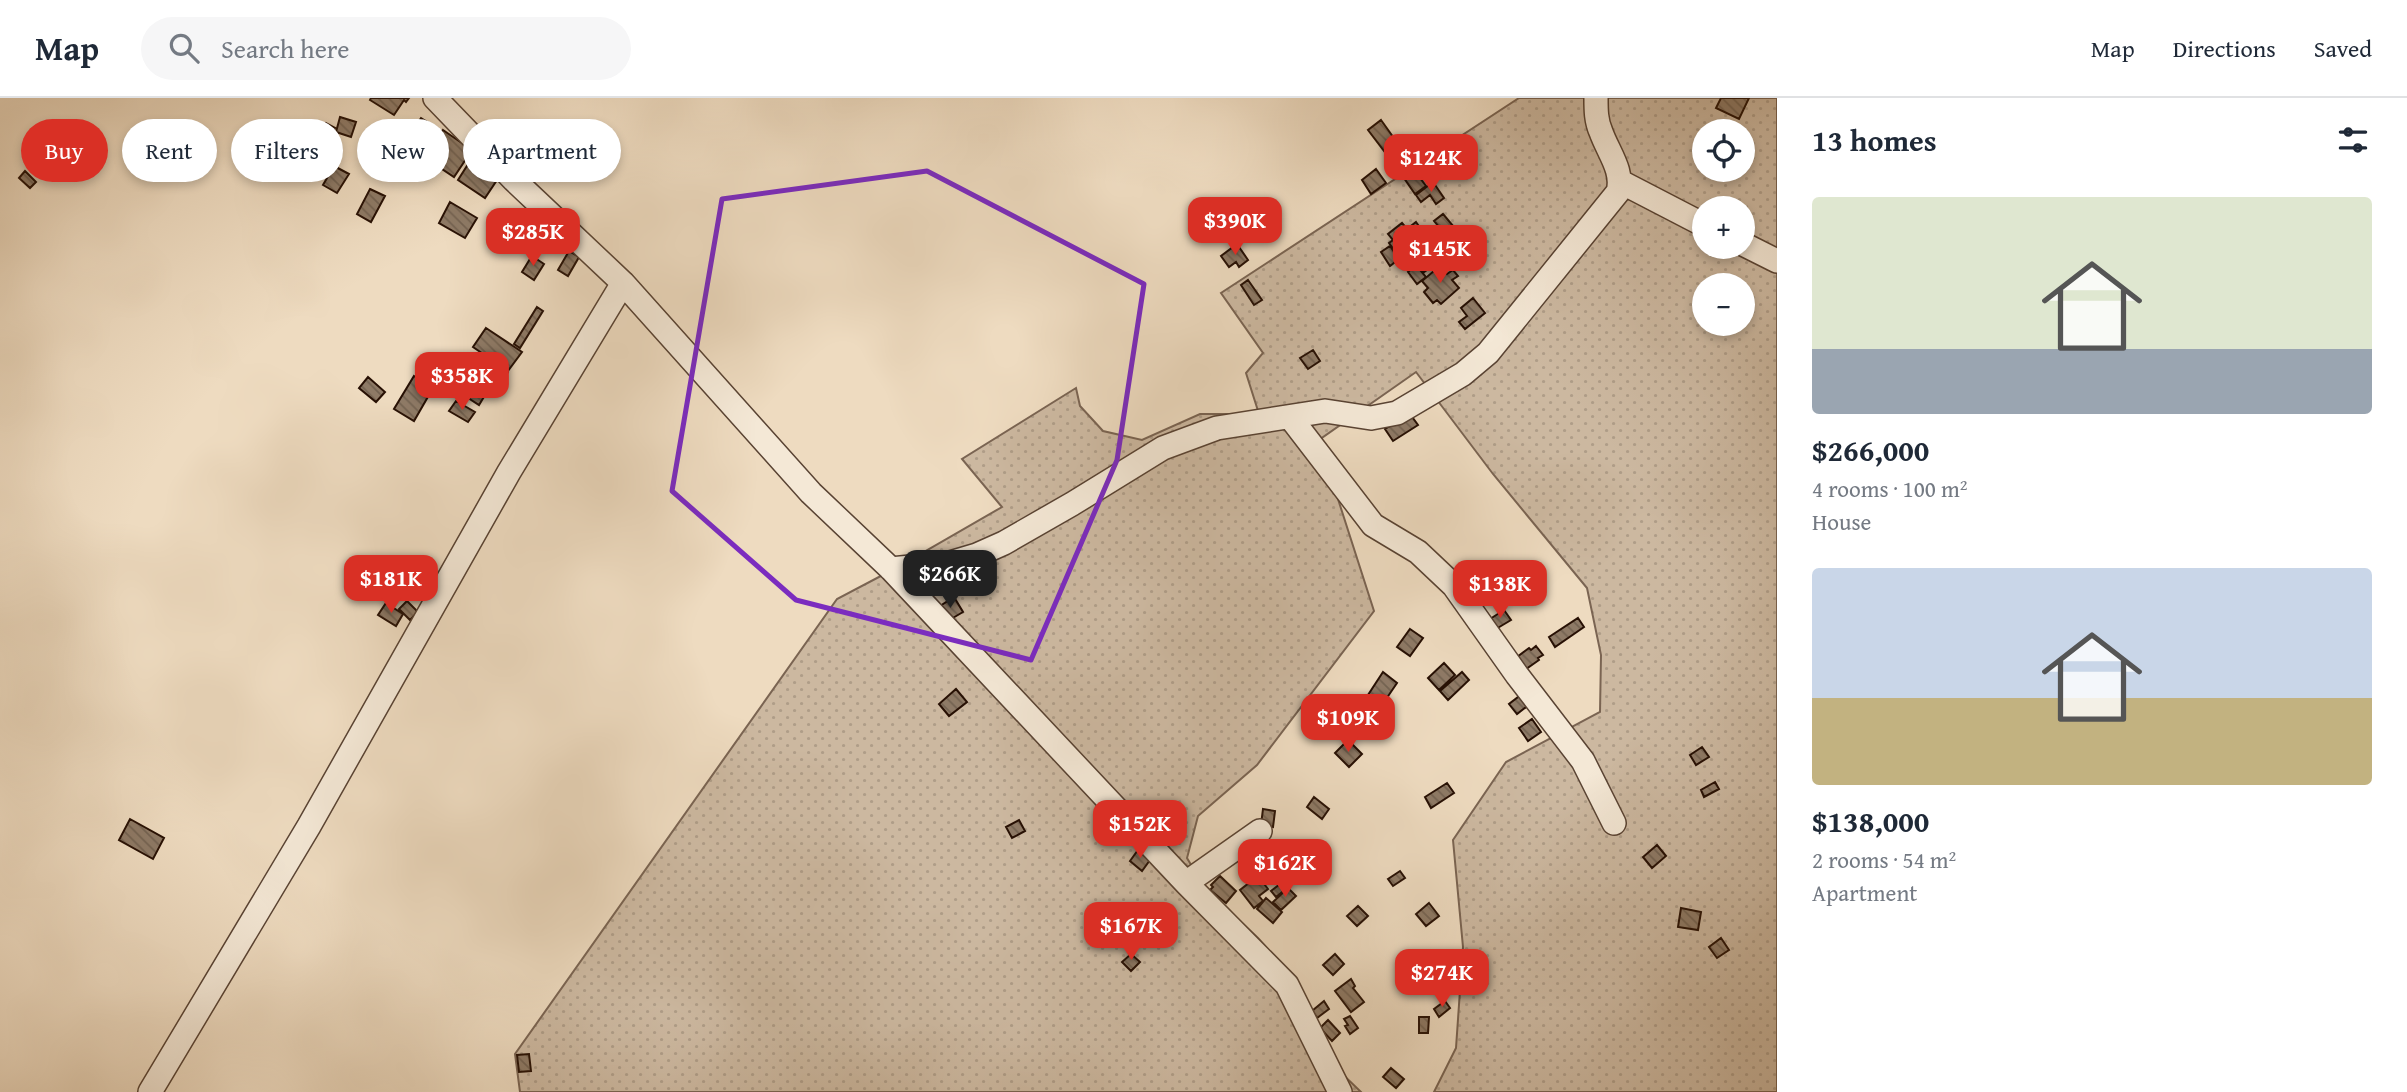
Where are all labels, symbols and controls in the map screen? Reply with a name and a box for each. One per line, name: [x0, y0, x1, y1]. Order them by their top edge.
search box: [141, 17, 631, 80]
text: Map: [35, 24, 99, 72]
icon: search: [165, 29, 203, 67]
text: Search here: [221, 29, 349, 68]
text: Map: [2091, 31, 2135, 66]
text: Directions: [2173, 31, 2276, 66]
text: Saved: [2314, 31, 2372, 66]
text: 13 homes: [1812, 118, 1937, 162]
chip: Buy: [21, 119, 108, 182]
chip: Rent: [122, 119, 217, 182]
chip: Filters: [231, 119, 343, 182]
chip: New: [357, 119, 449, 182]
chip: Apartment: [463, 119, 621, 182]
map controls: [1692, 119, 1755, 336]
button: locate: [1692, 119, 1755, 182]
icon: filters: [2334, 121, 2372, 159]
pin: $124K: [1382, 134, 1480, 194]
text: $124K: [1400, 140, 1462, 173]
button: +: [1692, 196, 1755, 259]
pin: $390K: [1186, 198, 1284, 257]
text: $390K: [1204, 203, 1266, 236]
pin: $285K: [484, 208, 582, 268]
text: $285K: [502, 214, 564, 247]
pin: $145K: [1391, 226, 1489, 285]
text: $145K: [1409, 231, 1471, 264]
icon: home: [2029, 243, 2155, 369]
button: −: [1692, 273, 1755, 336]
pin: $358K: [413, 352, 511, 412]
text: $358K: [431, 358, 493, 391]
text: $266,000: [1812, 428, 1929, 472]
text: 4 rooms · 100 m²: [1812, 472, 1967, 505]
text: House: [1812, 505, 1871, 538]
pin: $266K: [901, 550, 999, 610]
pin: $181K: [342, 556, 440, 615]
text: $266K: [919, 556, 981, 589]
pin: $138K: [1451, 560, 1549, 620]
text: $181K: [360, 561, 422, 594]
text: $138K: [1469, 566, 1531, 599]
icon: home: [2029, 614, 2155, 740]
pin: $109K: [1299, 694, 1397, 754]
text: $109K: [1317, 700, 1379, 733]
text: $138,000: [1812, 799, 1929, 843]
pin: $152K: [1091, 800, 1189, 860]
text: $152K: [1109, 806, 1171, 839]
pin: $162K: [1236, 840, 1334, 899]
text: 2 rooms · 54 m²: [1812, 843, 1956, 876]
text: $162K: [1254, 845, 1316, 878]
text: Apartment: [1812, 876, 1917, 909]
pin: $167K: [1082, 902, 1180, 962]
text: $167K: [1100, 908, 1162, 941]
pin: $274K: [1393, 950, 1491, 1009]
text: $274K: [1411, 955, 1473, 988]

